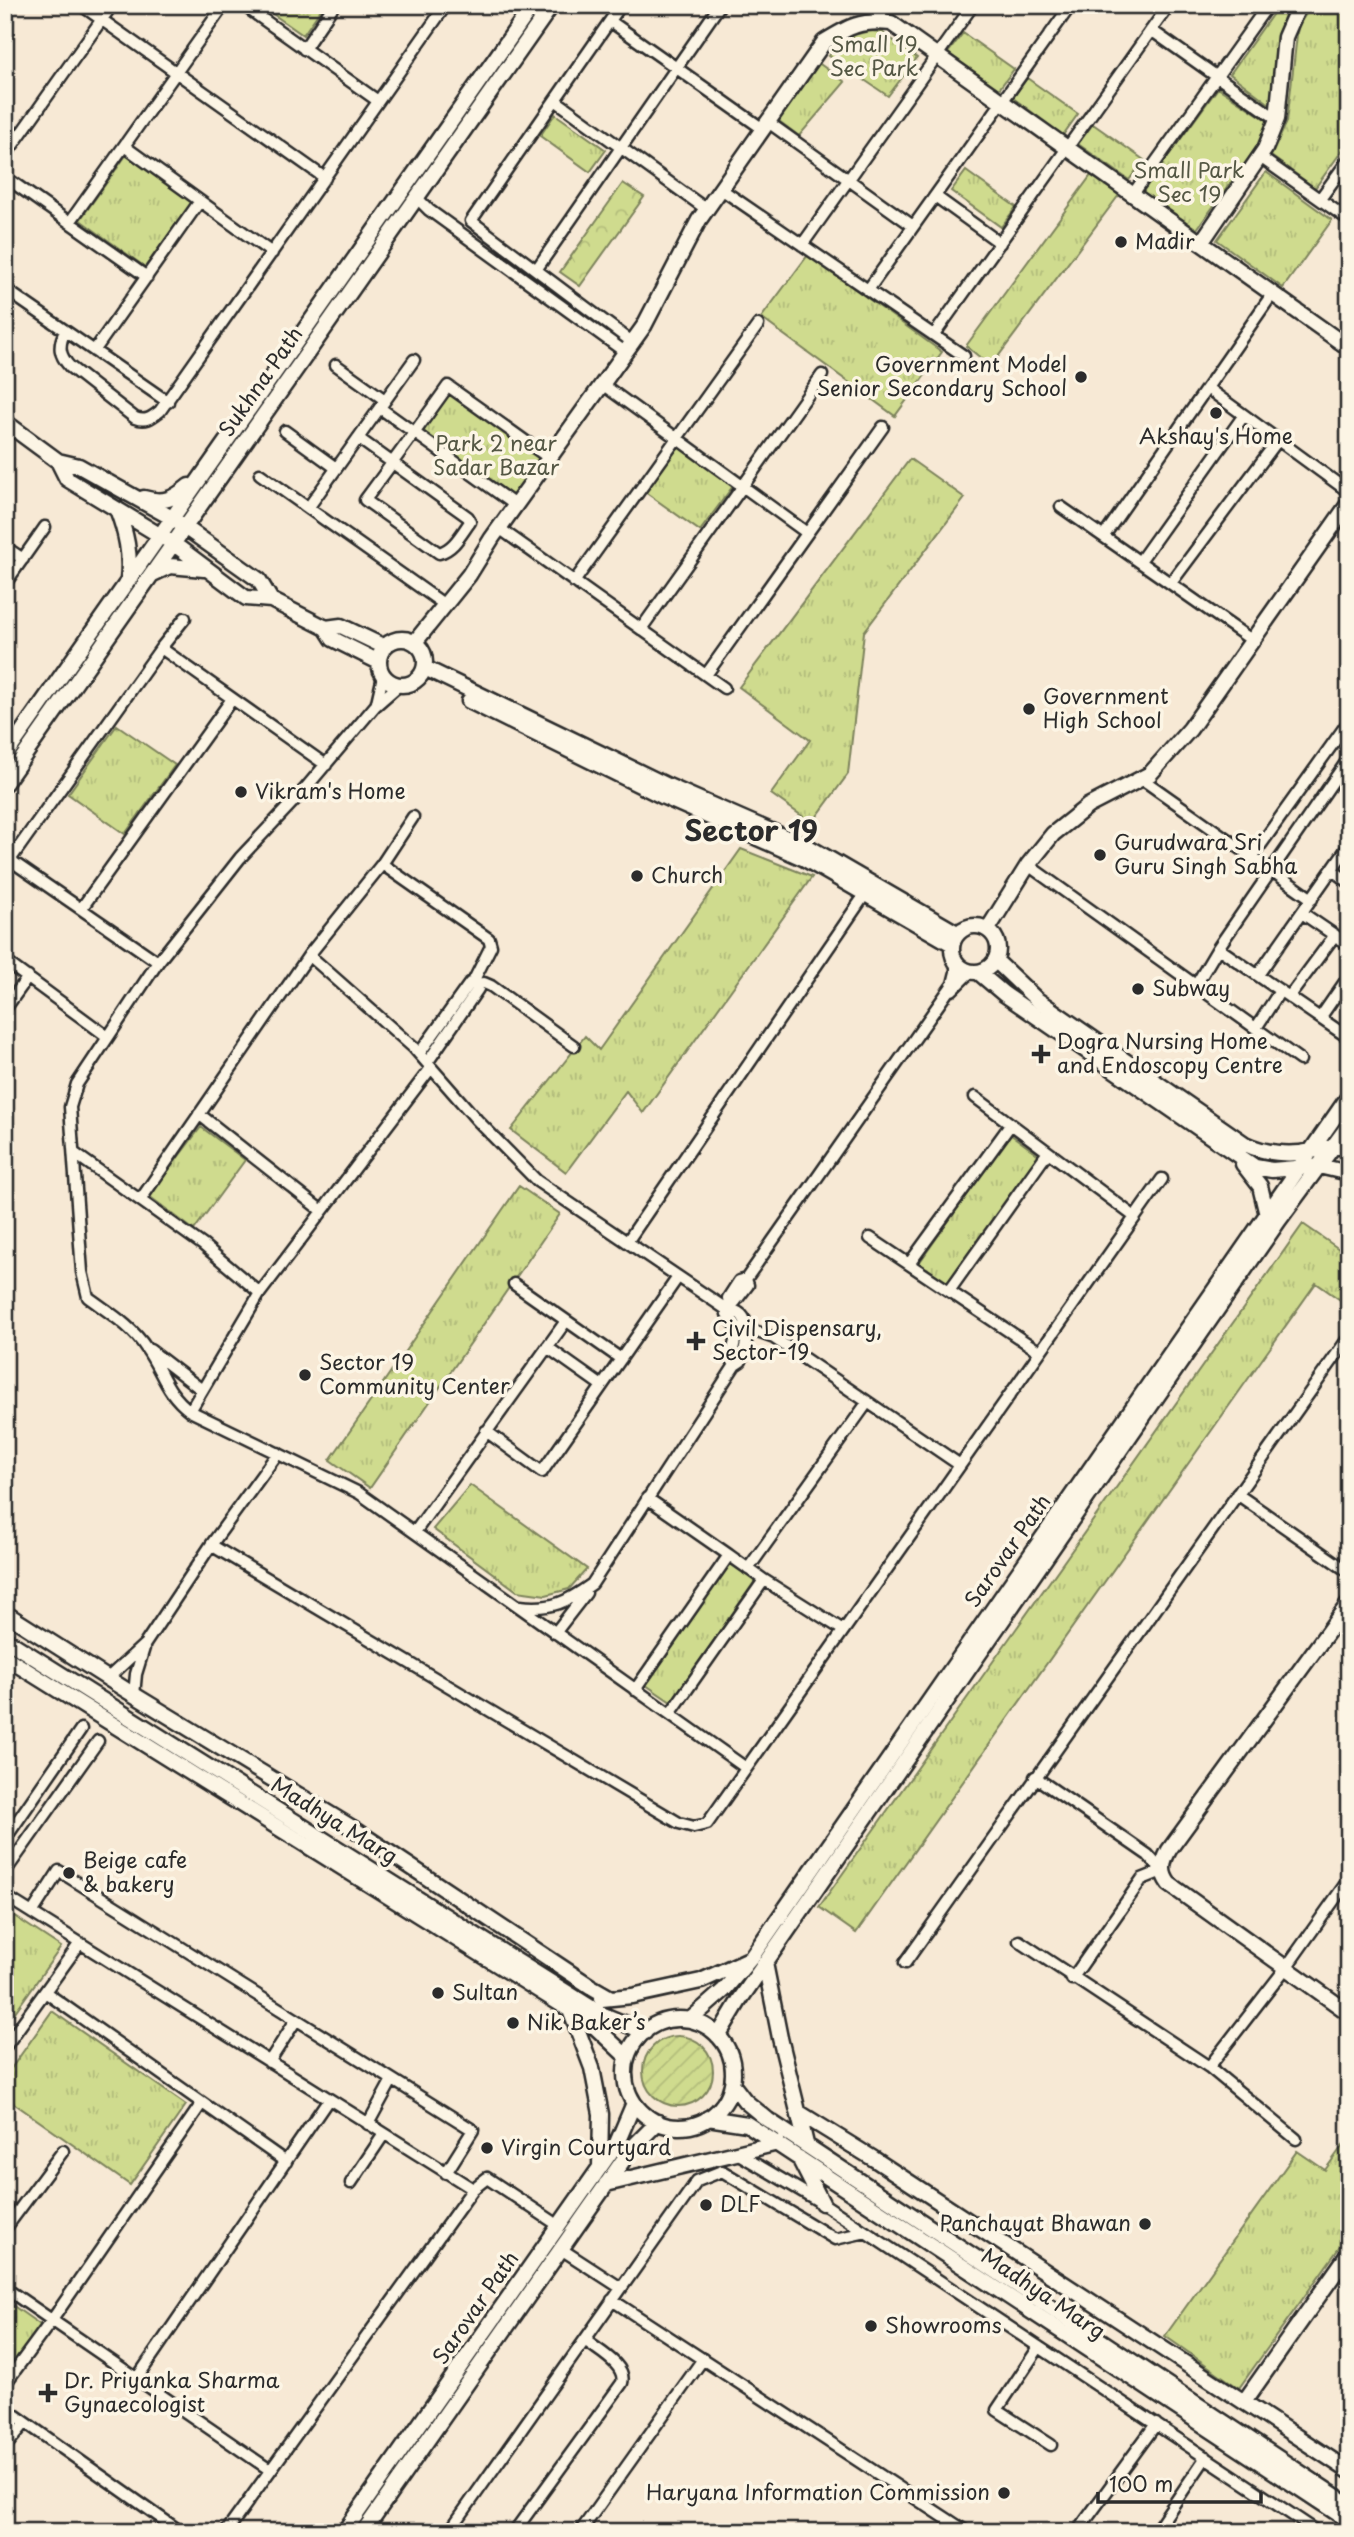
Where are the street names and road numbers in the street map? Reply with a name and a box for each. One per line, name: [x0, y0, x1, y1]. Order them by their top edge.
street label: Sukhna Path: [210, 319, 309, 442]
street label: Sarovar Path: [955, 1487, 1057, 1613]
street label: Madhya Marg: [266, 1768, 404, 1871]
street label: Madhya Marg: [976, 2239, 1113, 2346]
street label: Sarovar Path: [423, 2244, 525, 2370]

